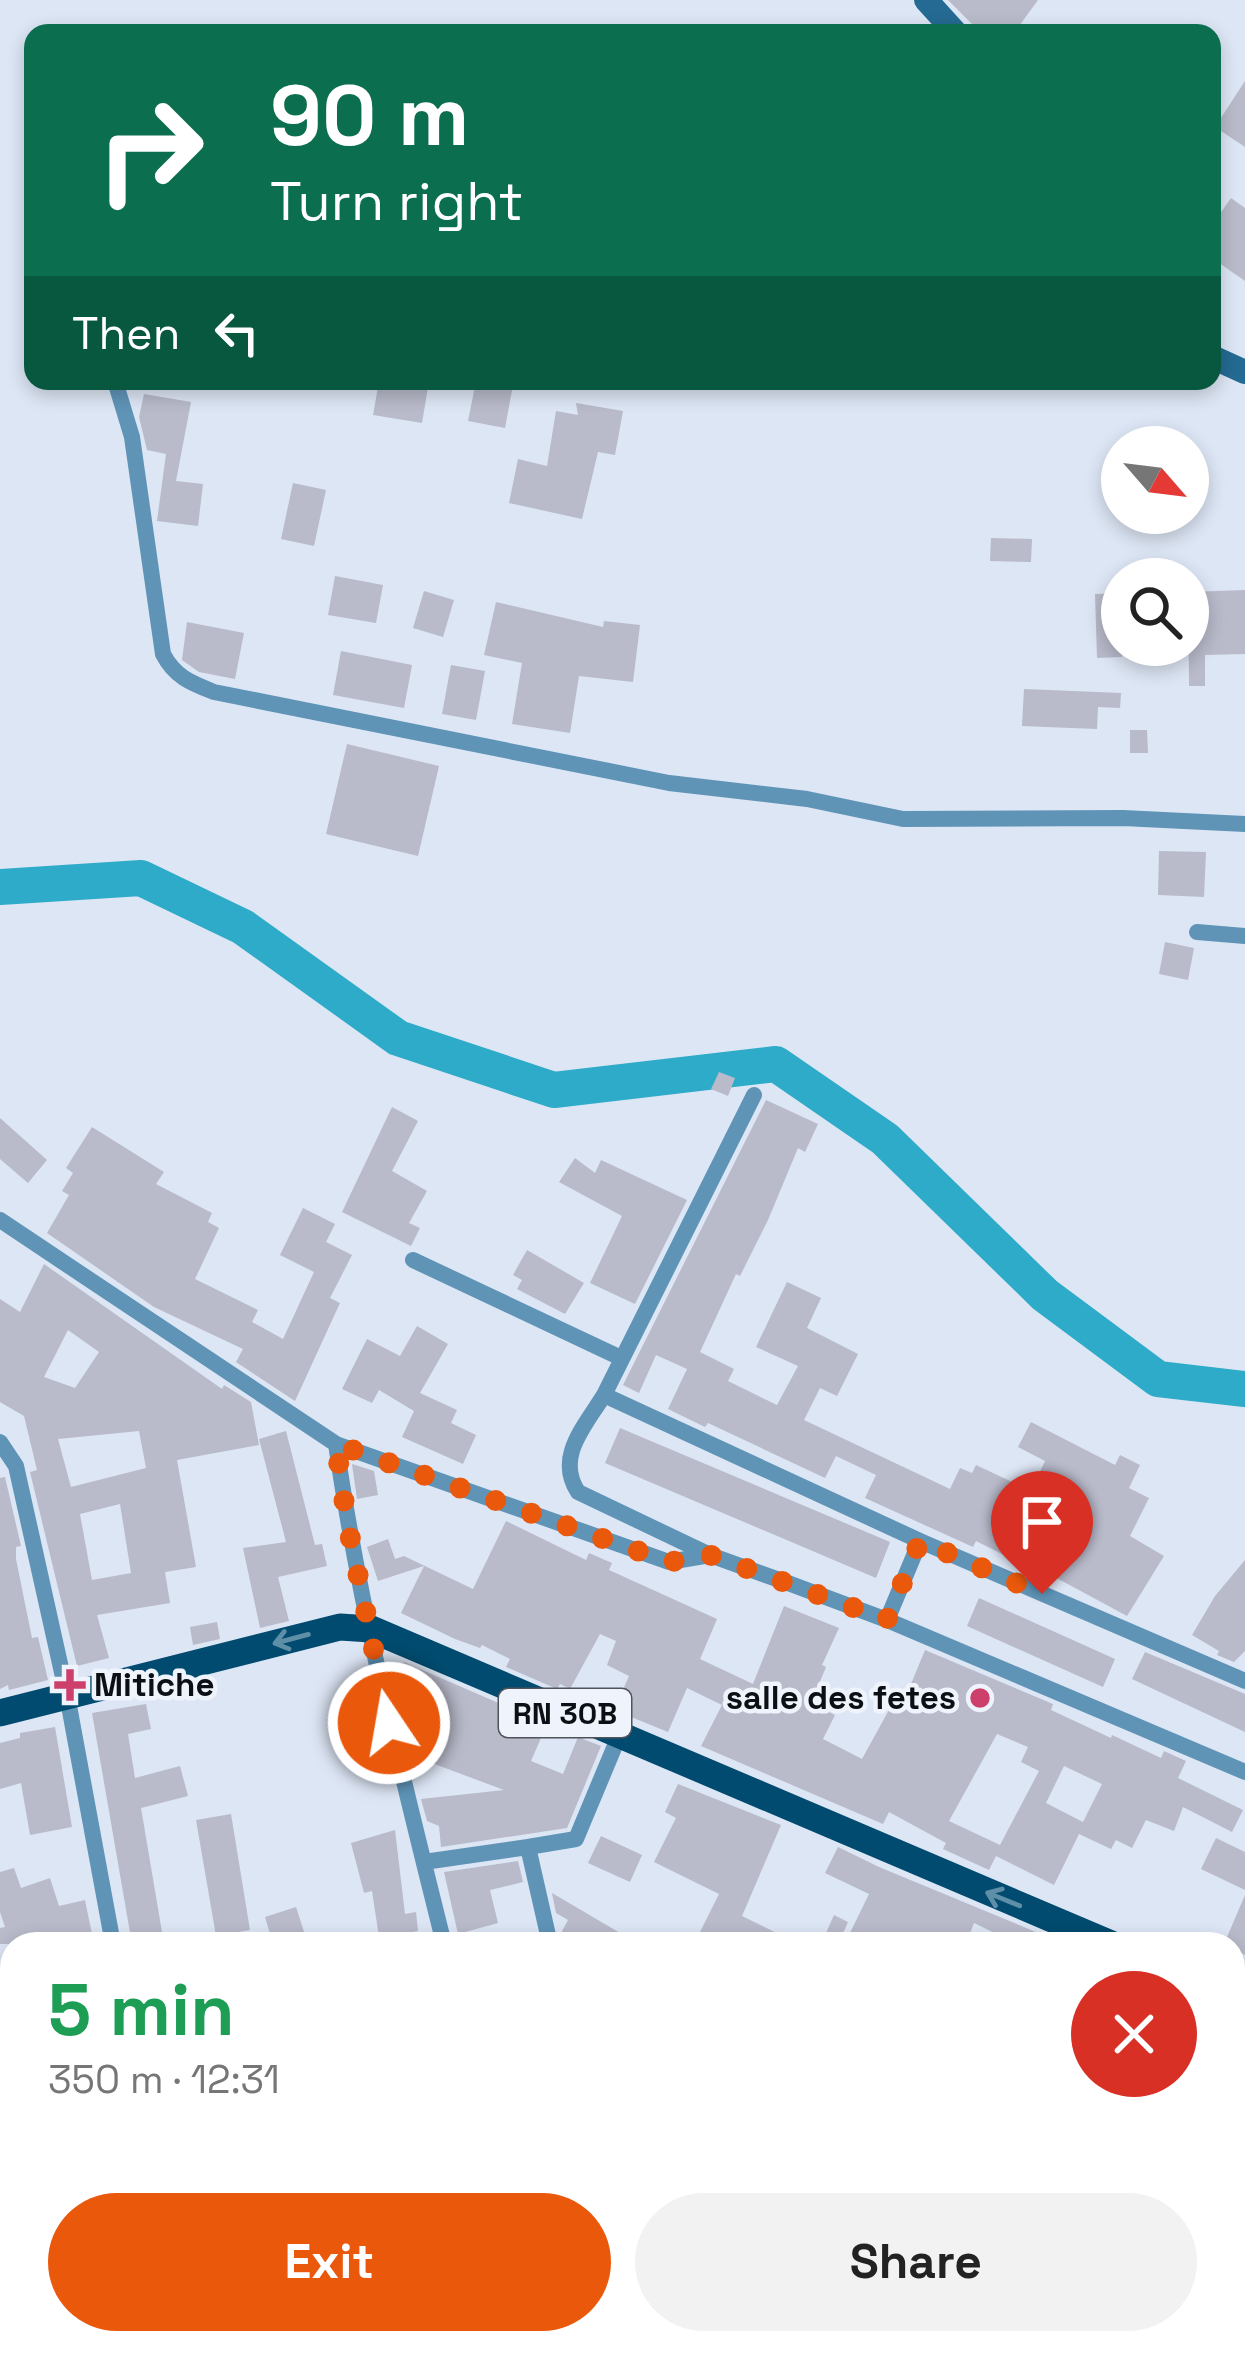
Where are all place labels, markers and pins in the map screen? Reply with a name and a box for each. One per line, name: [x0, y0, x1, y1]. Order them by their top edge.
pin: [991, 1471, 1093, 1594]
place label: Mitiche: [94, 1664, 214, 1706]
marker: Mitiche: [57, 1672, 83, 1698]
place label: salle des fetes: [726, 1677, 956, 1719]
marker: salle des fetes: [967, 1685, 993, 1711]

